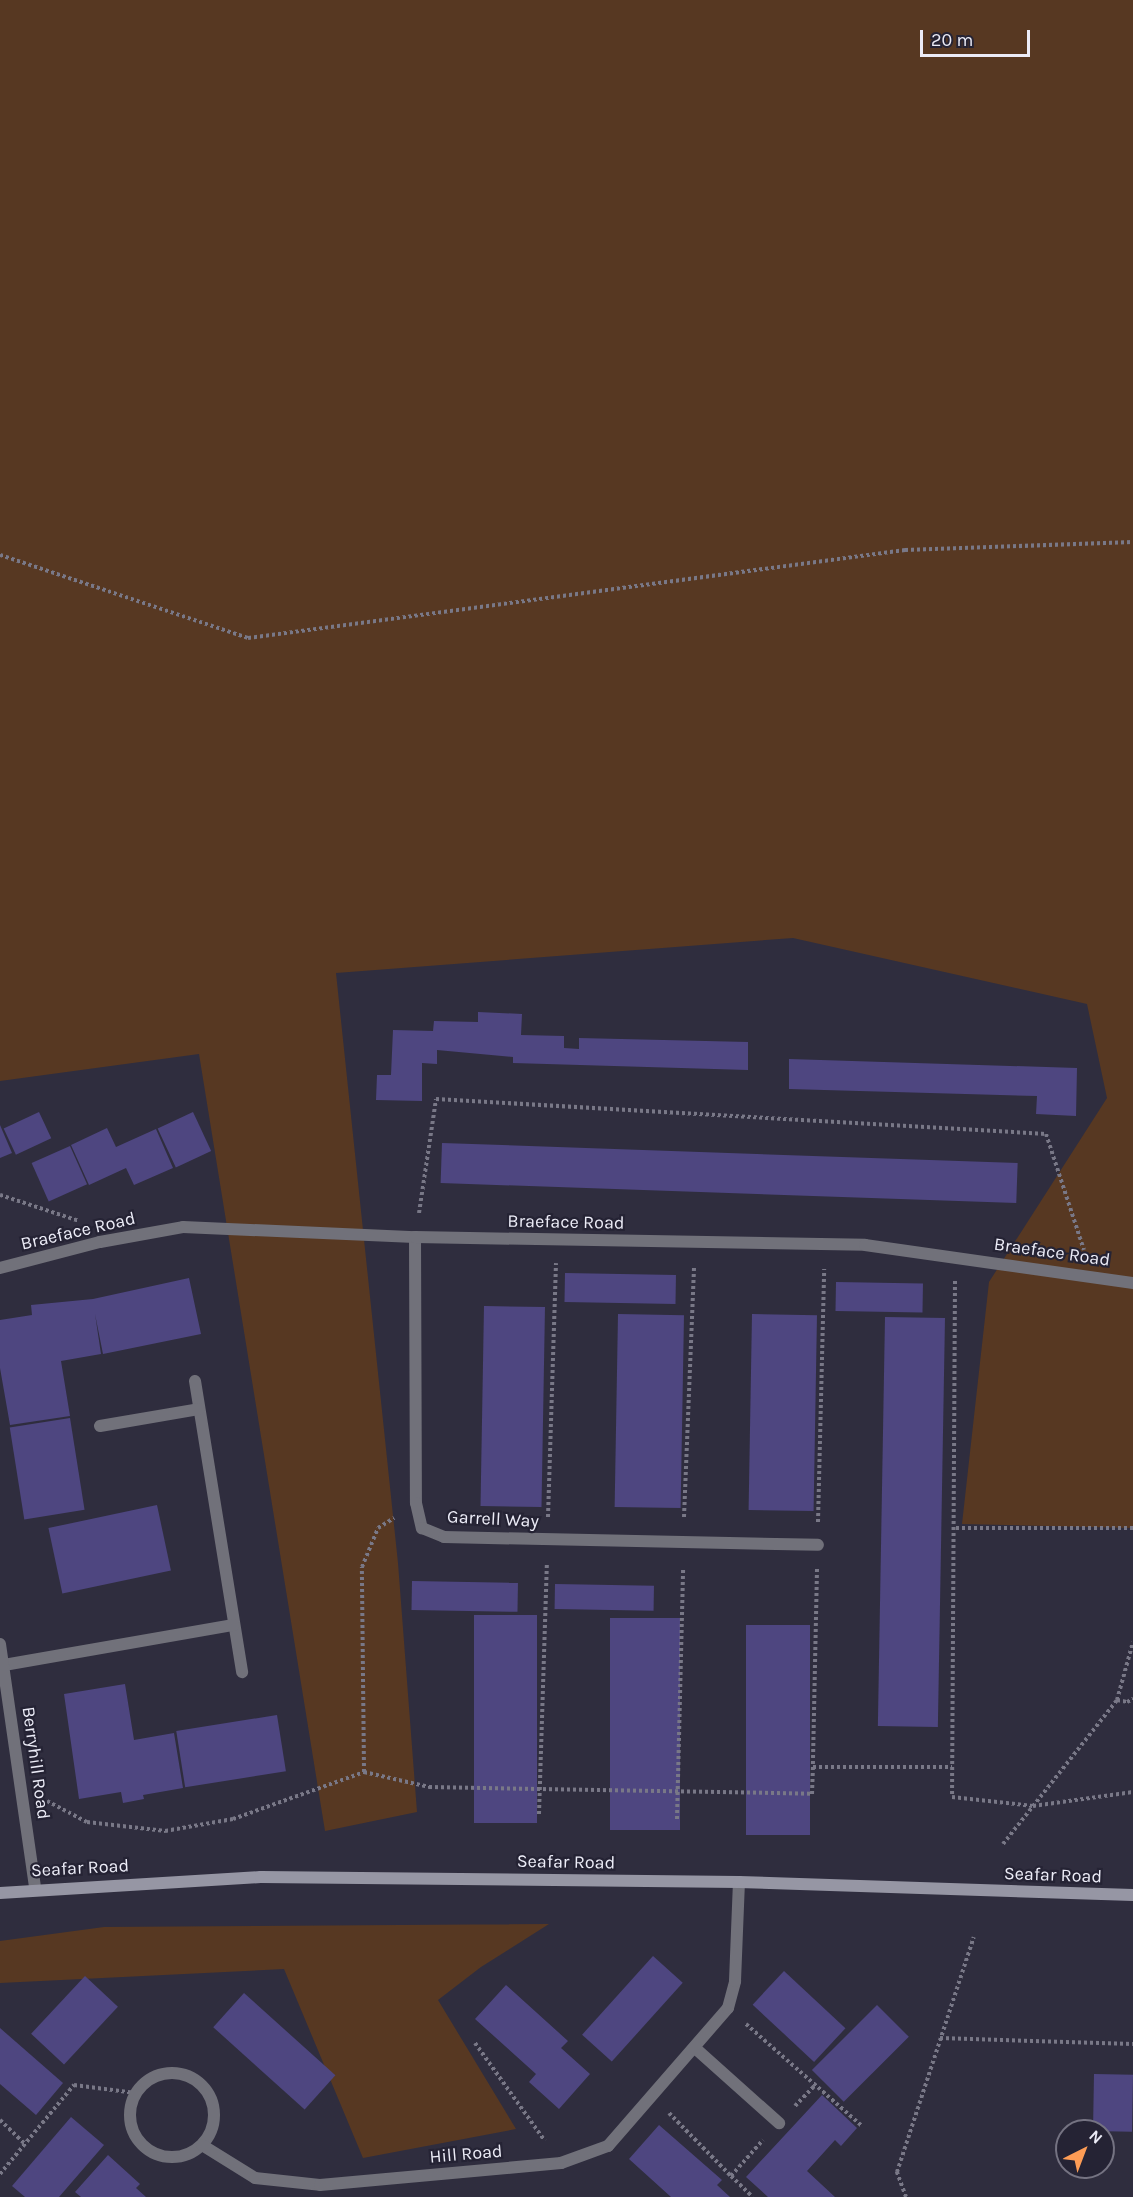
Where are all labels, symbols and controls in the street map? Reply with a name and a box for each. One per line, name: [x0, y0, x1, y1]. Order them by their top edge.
scale bar: [923, 18, 1032, 56]
text: 20 m: [931, 29, 973, 51]
street label: Braeface Road: [18, 1207, 138, 1255]
street label: Braeface Road: [507, 1210, 625, 1234]
street label: Braeface Road: [992, 1233, 1112, 1271]
street label: Garrell Way: [447, 1506, 539, 1532]
street label: Berryhill Road: [17, 1705, 55, 1821]
street label: Seafar Road: [517, 1850, 615, 1874]
street label: Seafar Road: [30, 1855, 130, 1881]
street label: Seafar Road: [1003, 1862, 1103, 1888]
north arrow: [1055, 2119, 1115, 2179]
text: N: [1085, 2126, 1107, 2148]
street label: Hill Road: [429, 2140, 503, 2168]

